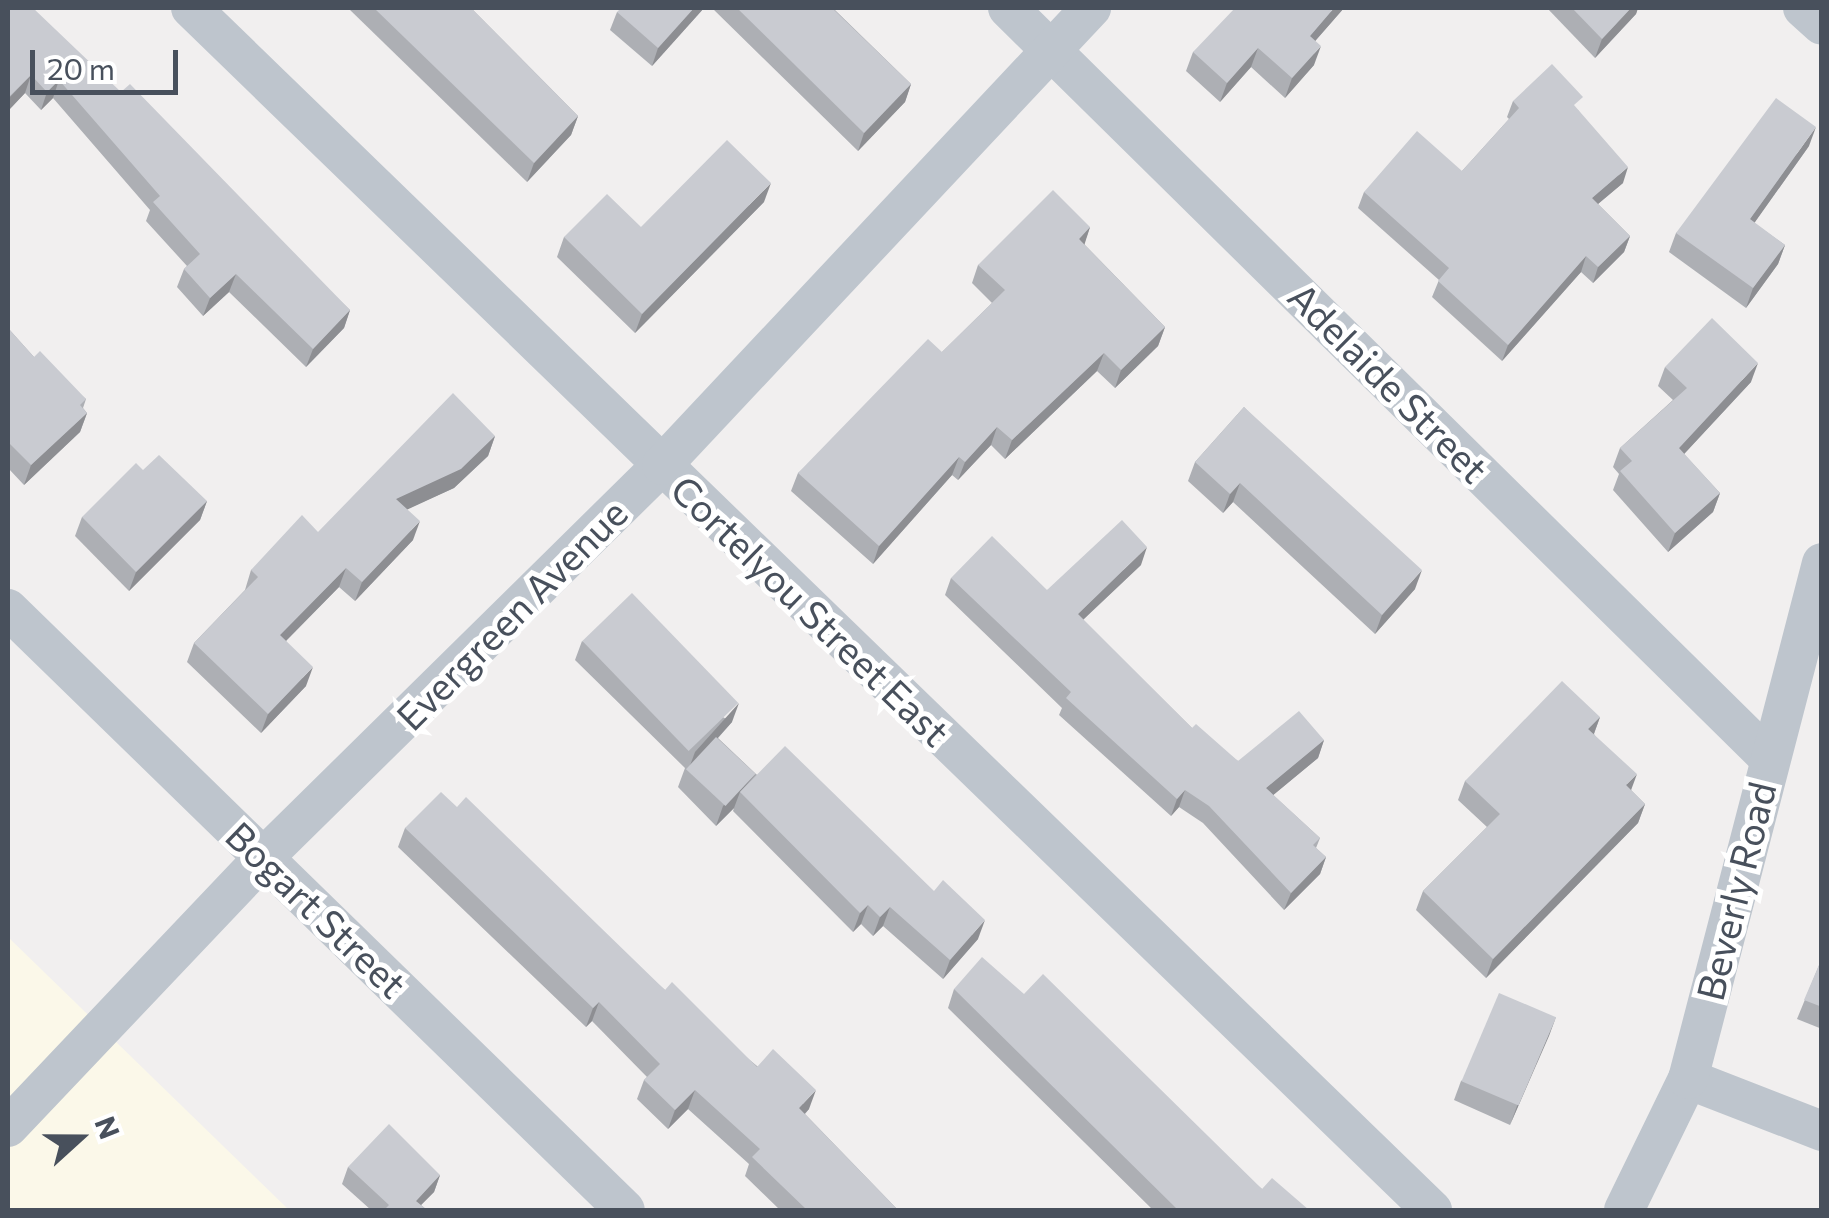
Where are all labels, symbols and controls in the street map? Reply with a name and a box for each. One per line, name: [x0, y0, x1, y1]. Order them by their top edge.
scale bar: [35, 30, 182, 92]
text: 20 m: [47, 49, 115, 86]
street label: Adelaide Street: [1280, 273, 1498, 491]
street label: Cortelyou Street East: [662, 465, 960, 755]
street label: Evergreen Avenue: [386, 489, 636, 739]
street label: Beverly Road: [1686, 777, 1784, 1005]
street label: Bogart Street: [217, 812, 417, 1006]
north arrow: [30, 1088, 130, 1188]
text: N: [88, 1111, 128, 1143]

